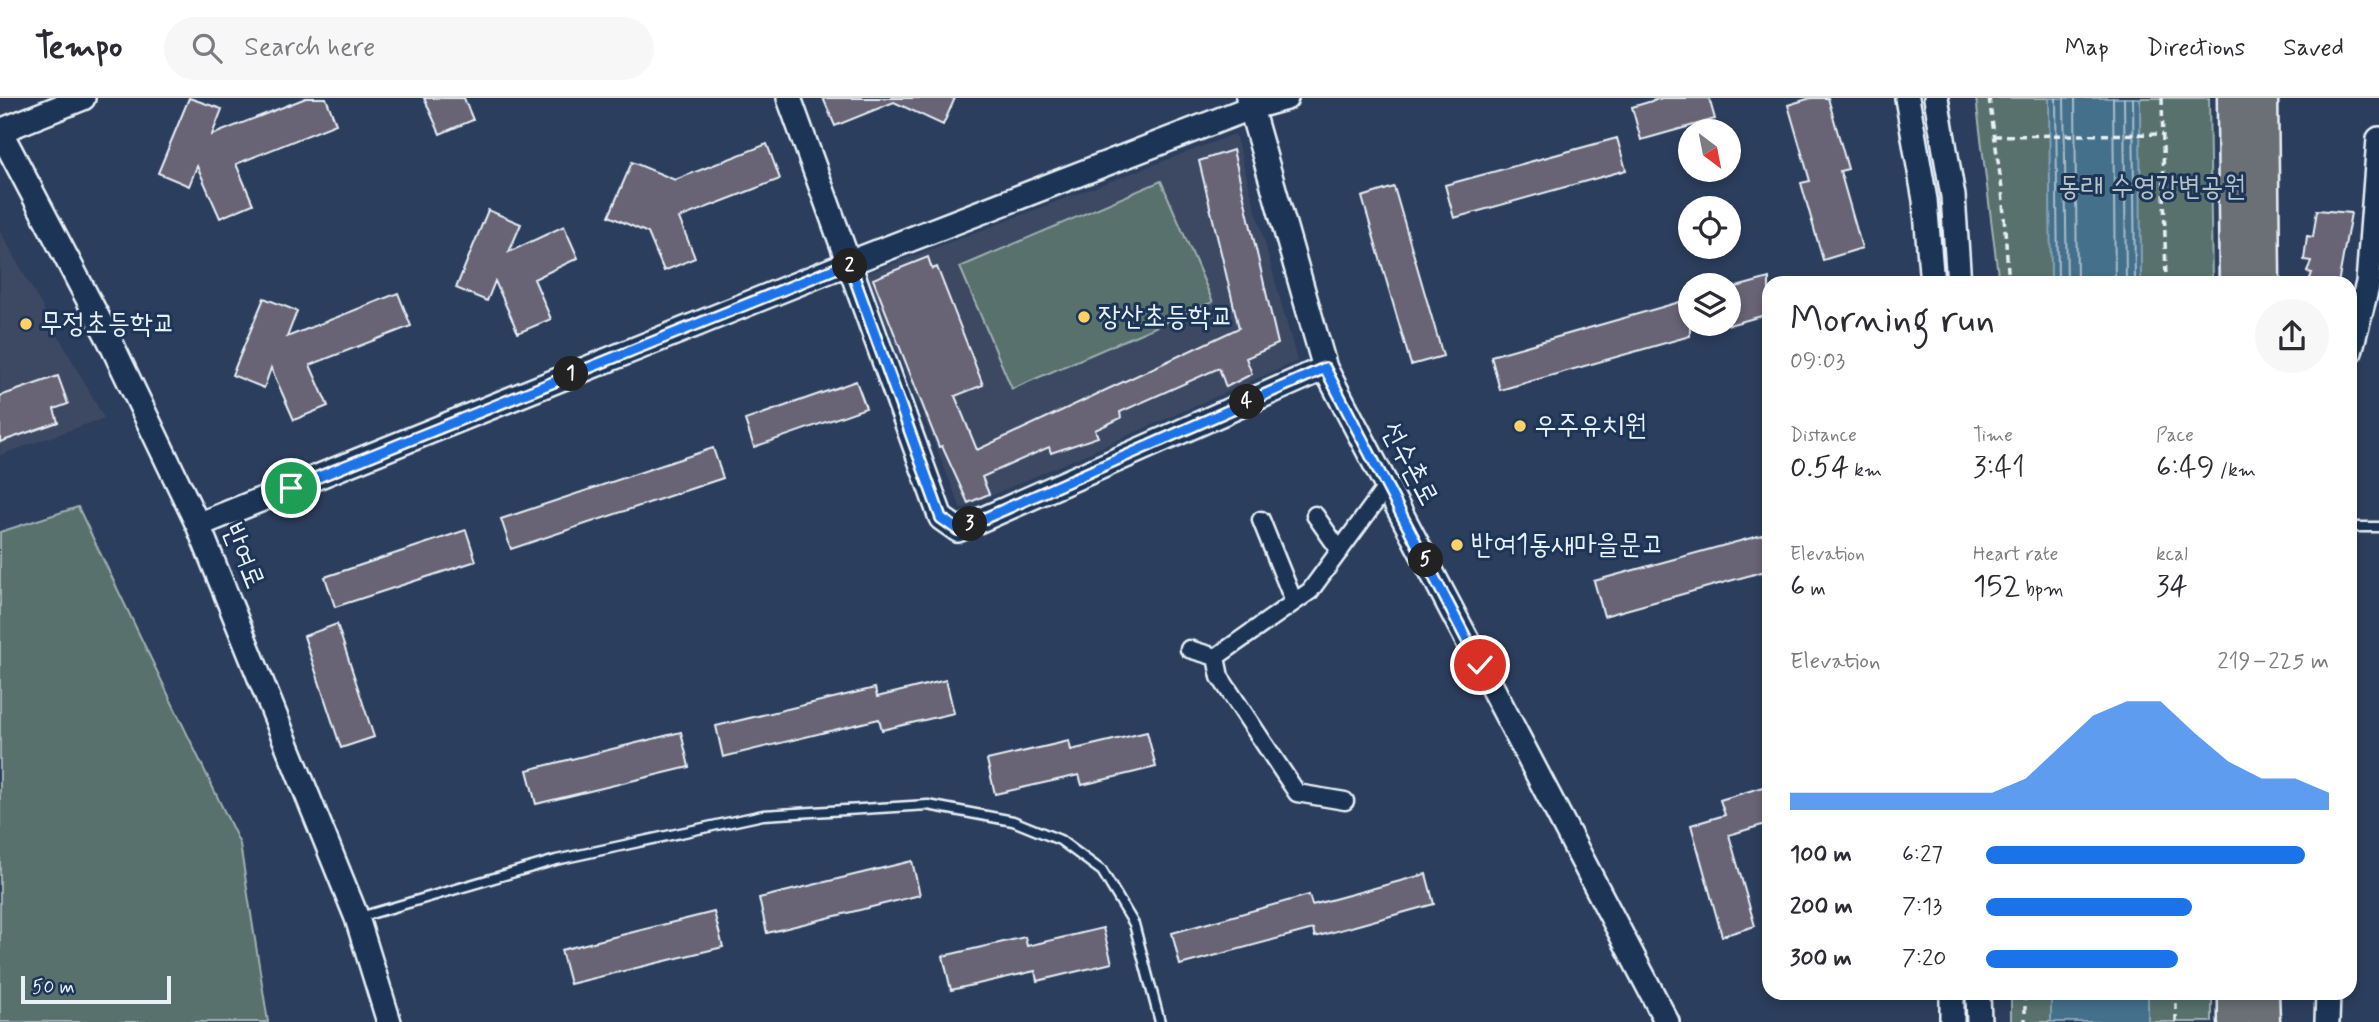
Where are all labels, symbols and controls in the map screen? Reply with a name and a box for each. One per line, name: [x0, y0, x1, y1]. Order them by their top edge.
search box: [164, 17, 654, 80]
text: Tempo: [35, 26, 122, 70]
icon: search: [188, 29, 226, 67]
text: Search here: [244, 31, 375, 65]
text: Map: [2065, 33, 2109, 64]
text: Directions: [2147, 33, 2245, 64]
text: Saved: [2283, 33, 2344, 64]
north arrow: [1678, 119, 1741, 182]
map controls: [1678, 119, 1741, 336]
park label: 동래 수영강변공원: [2058, 169, 2246, 206]
button: locate: [1678, 196, 1741, 259]
pin: 2: [832, 248, 868, 284]
text: 2: [845, 253, 854, 278]
button: layers: [1678, 273, 1741, 336]
text: Morning run: [1790, 296, 1995, 345]
place label: 장산초등학교: [1098, 299, 1233, 336]
button: share: [2255, 299, 2329, 373]
place label: 무정초등학교: [40, 306, 175, 343]
marker: 장산초등학교: [1076, 309, 1092, 325]
marker: 무정초등학교: [18, 316, 34, 332]
text: 09:03: [1790, 347, 1845, 377]
pin: 1: [554, 356, 588, 392]
text: 1: [566, 361, 575, 386]
pin: 4: [1230, 384, 1264, 420]
text: 4: [1241, 389, 1252, 414]
place label: 우주유치원: [1534, 408, 1647, 445]
street label: 선수촌로: [1372, 416, 1446, 512]
marker: 우주유치원: [1512, 418, 1528, 434]
text: Distance: [1790, 423, 1857, 448]
text: Time: [1973, 423, 2013, 448]
text: Pace: [2156, 423, 2194, 448]
text: 0.54: [1790, 448, 1849, 487]
text: 3:41: [1973, 448, 2025, 487]
text: 6:49: [2156, 448, 2215, 487]
pin: [261, 458, 321, 518]
text: km: [1849, 458, 1882, 483]
text: /km: [2215, 458, 2256, 483]
icon: arrive: [272, 469, 310, 507]
pin: 3: [953, 506, 988, 542]
text: 3: [965, 511, 974, 536]
street label: 반여로: [213, 518, 273, 594]
place label: 반여1동새마을문고: [1471, 527, 1664, 564]
marker: 반여1동새마을문고: [1449, 537, 1465, 553]
pin: 5: [1408, 542, 1444, 578]
text: Elevation: [1790, 542, 1865, 567]
text: Heart rate: [1973, 542, 2058, 567]
text: kcal: [2156, 542, 2188, 567]
text: 5: [1420, 547, 1431, 572]
text: 6: [1790, 567, 1805, 606]
text: 152: [1973, 567, 2020, 606]
text: 34: [2156, 567, 2188, 606]
text: m: [1805, 577, 1826, 602]
text: bpm: [2020, 577, 2064, 602]
pin: [1450, 635, 1510, 695]
icon: check: [1461, 646, 1499, 684]
text: Elevation: [1790, 647, 1881, 677]
text: 219–225 m: [2217, 647, 2329, 677]
text: 100 m: [1790, 840, 1852, 870]
text: 6:27: [1902, 840, 1943, 870]
text: 200 m: [1790, 892, 1853, 922]
text: 7:13: [1902, 892, 1942, 922]
text: 300 m: [1790, 944, 1852, 974]
text: 7:20: [1902, 944, 1947, 974]
scale bar: [21, 973, 172, 1005]
text: 50 m: [32, 975, 75, 1000]

